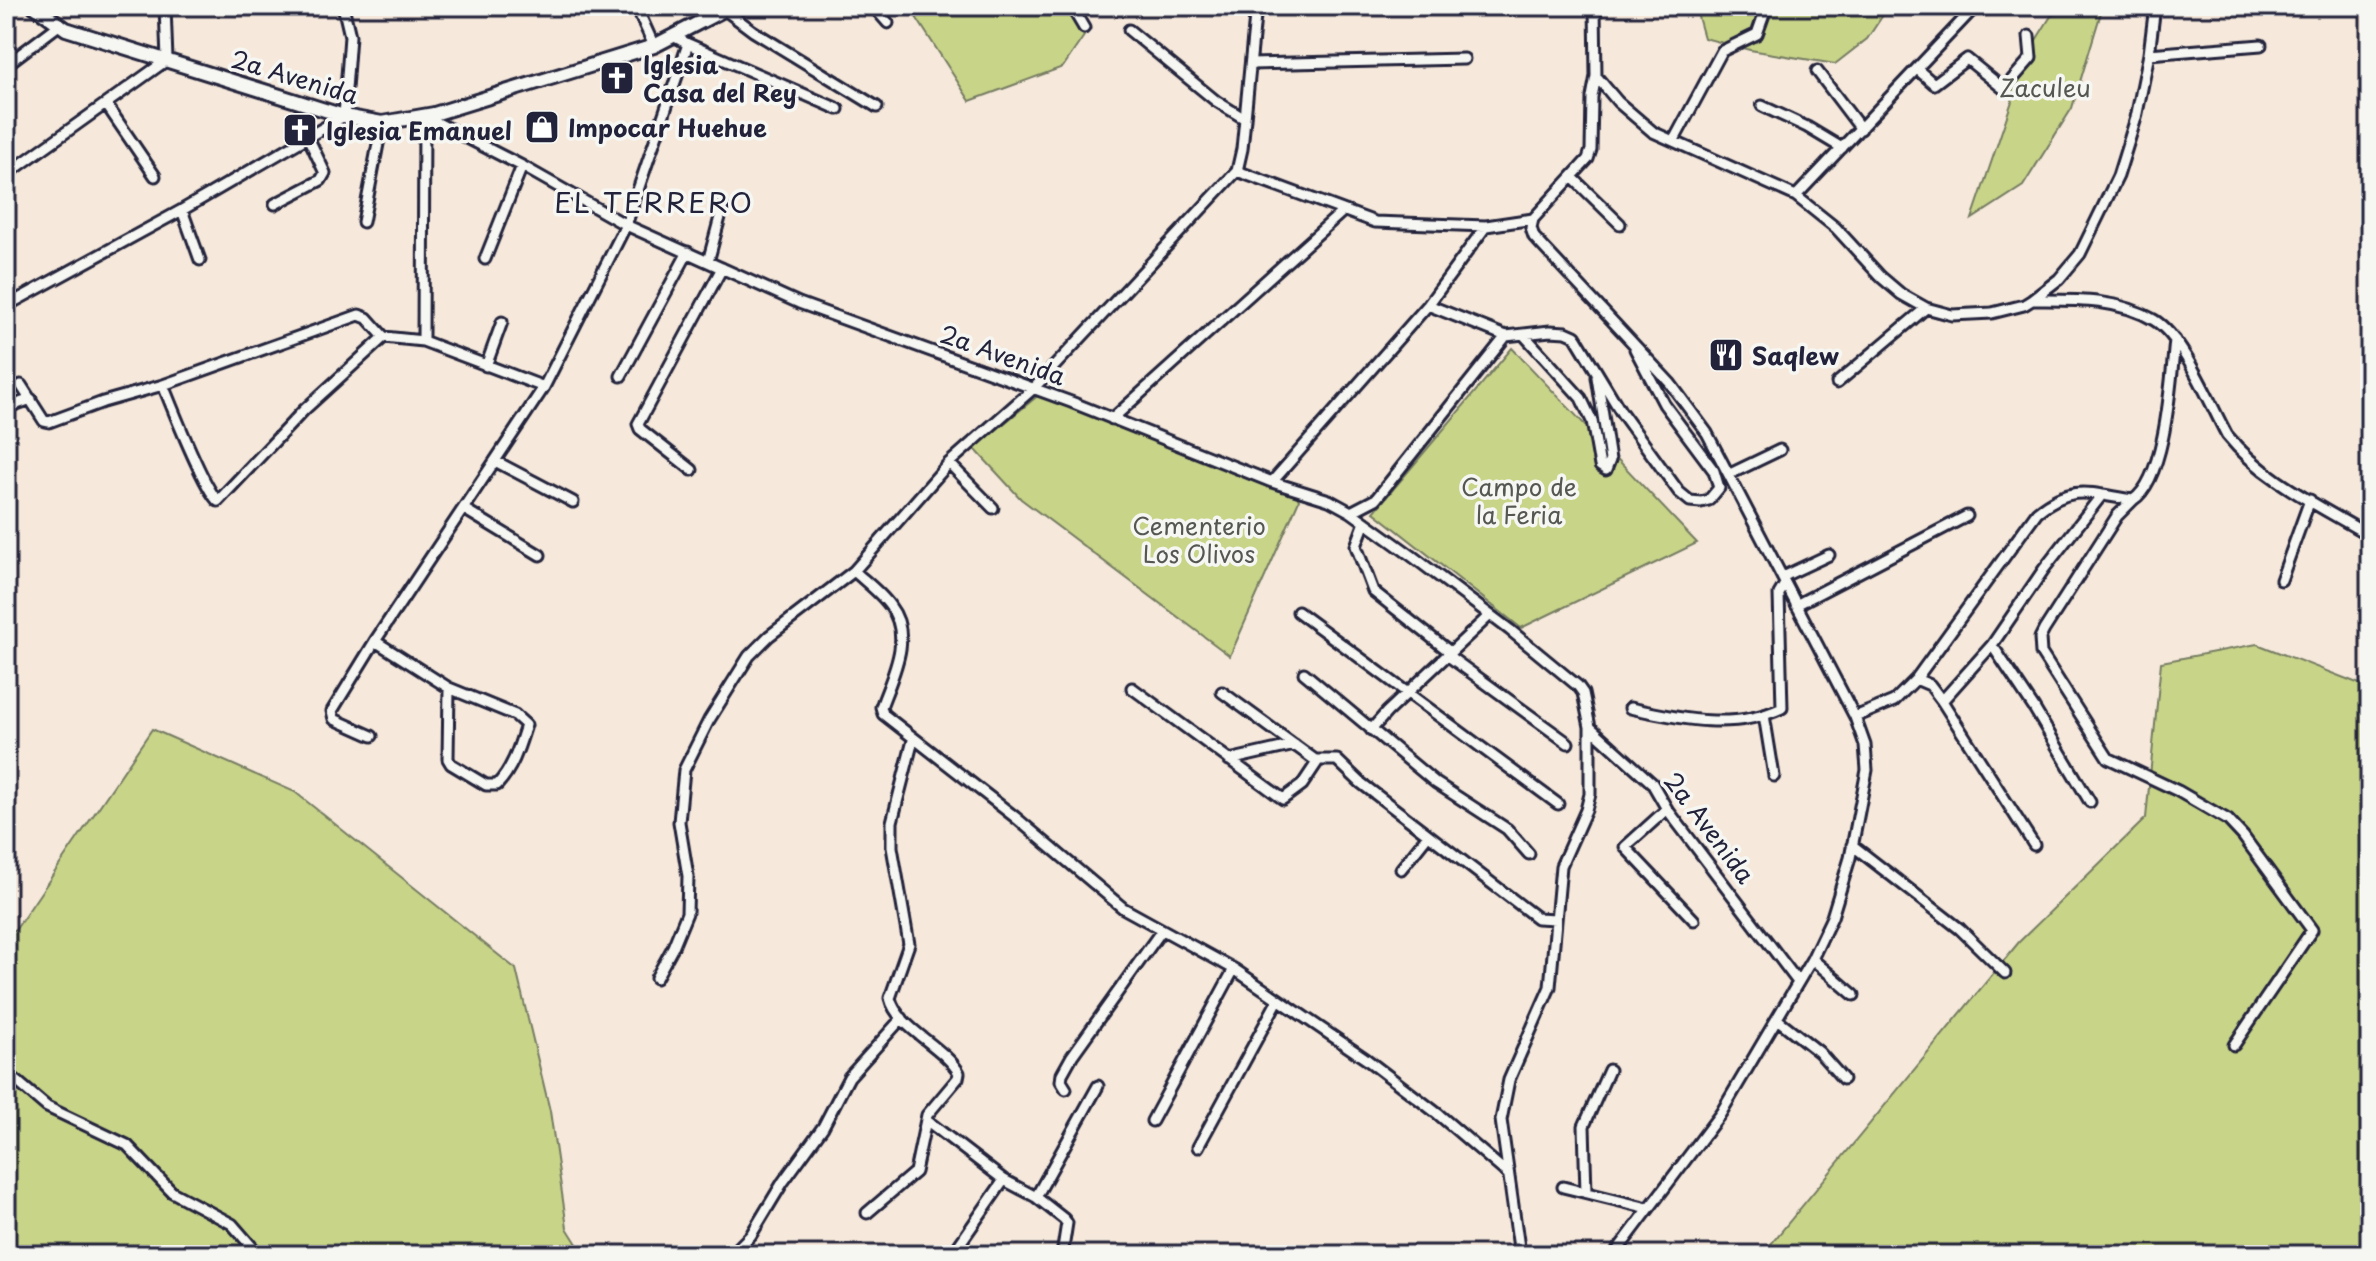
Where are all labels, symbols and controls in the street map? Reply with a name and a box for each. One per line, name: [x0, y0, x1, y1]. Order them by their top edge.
street label: 2a Avenida: [227, 40, 363, 112]
place label: Iglesia Casa del Rey: [643, 46, 797, 110]
church icon: Iglesia Casa del Rey: [598, 59, 636, 97]
park label: Zaculeu: [1999, 69, 2091, 105]
shop icon: Impocar Huehue: [523, 108, 561, 146]
place label: Impocar Huehue: [568, 109, 767, 145]
church icon: Iglesia Emanuel: [281, 111, 319, 149]
place label: Iglesia Emanuel: [326, 112, 512, 148]
district label: EL TERRERO: [554, 180, 754, 223]
street label: 2a Avenida: [935, 315, 1071, 393]
restaurant icon: Saqlew: [1707, 336, 1745, 374]
place label: Saqlew: [1752, 337, 1839, 373]
park label: Campo de la Feria: [1461, 468, 1577, 532]
park label: Cementerio Los Olivos: [1132, 507, 1266, 571]
street label: 2a Avenida: [1656, 764, 1764, 890]

